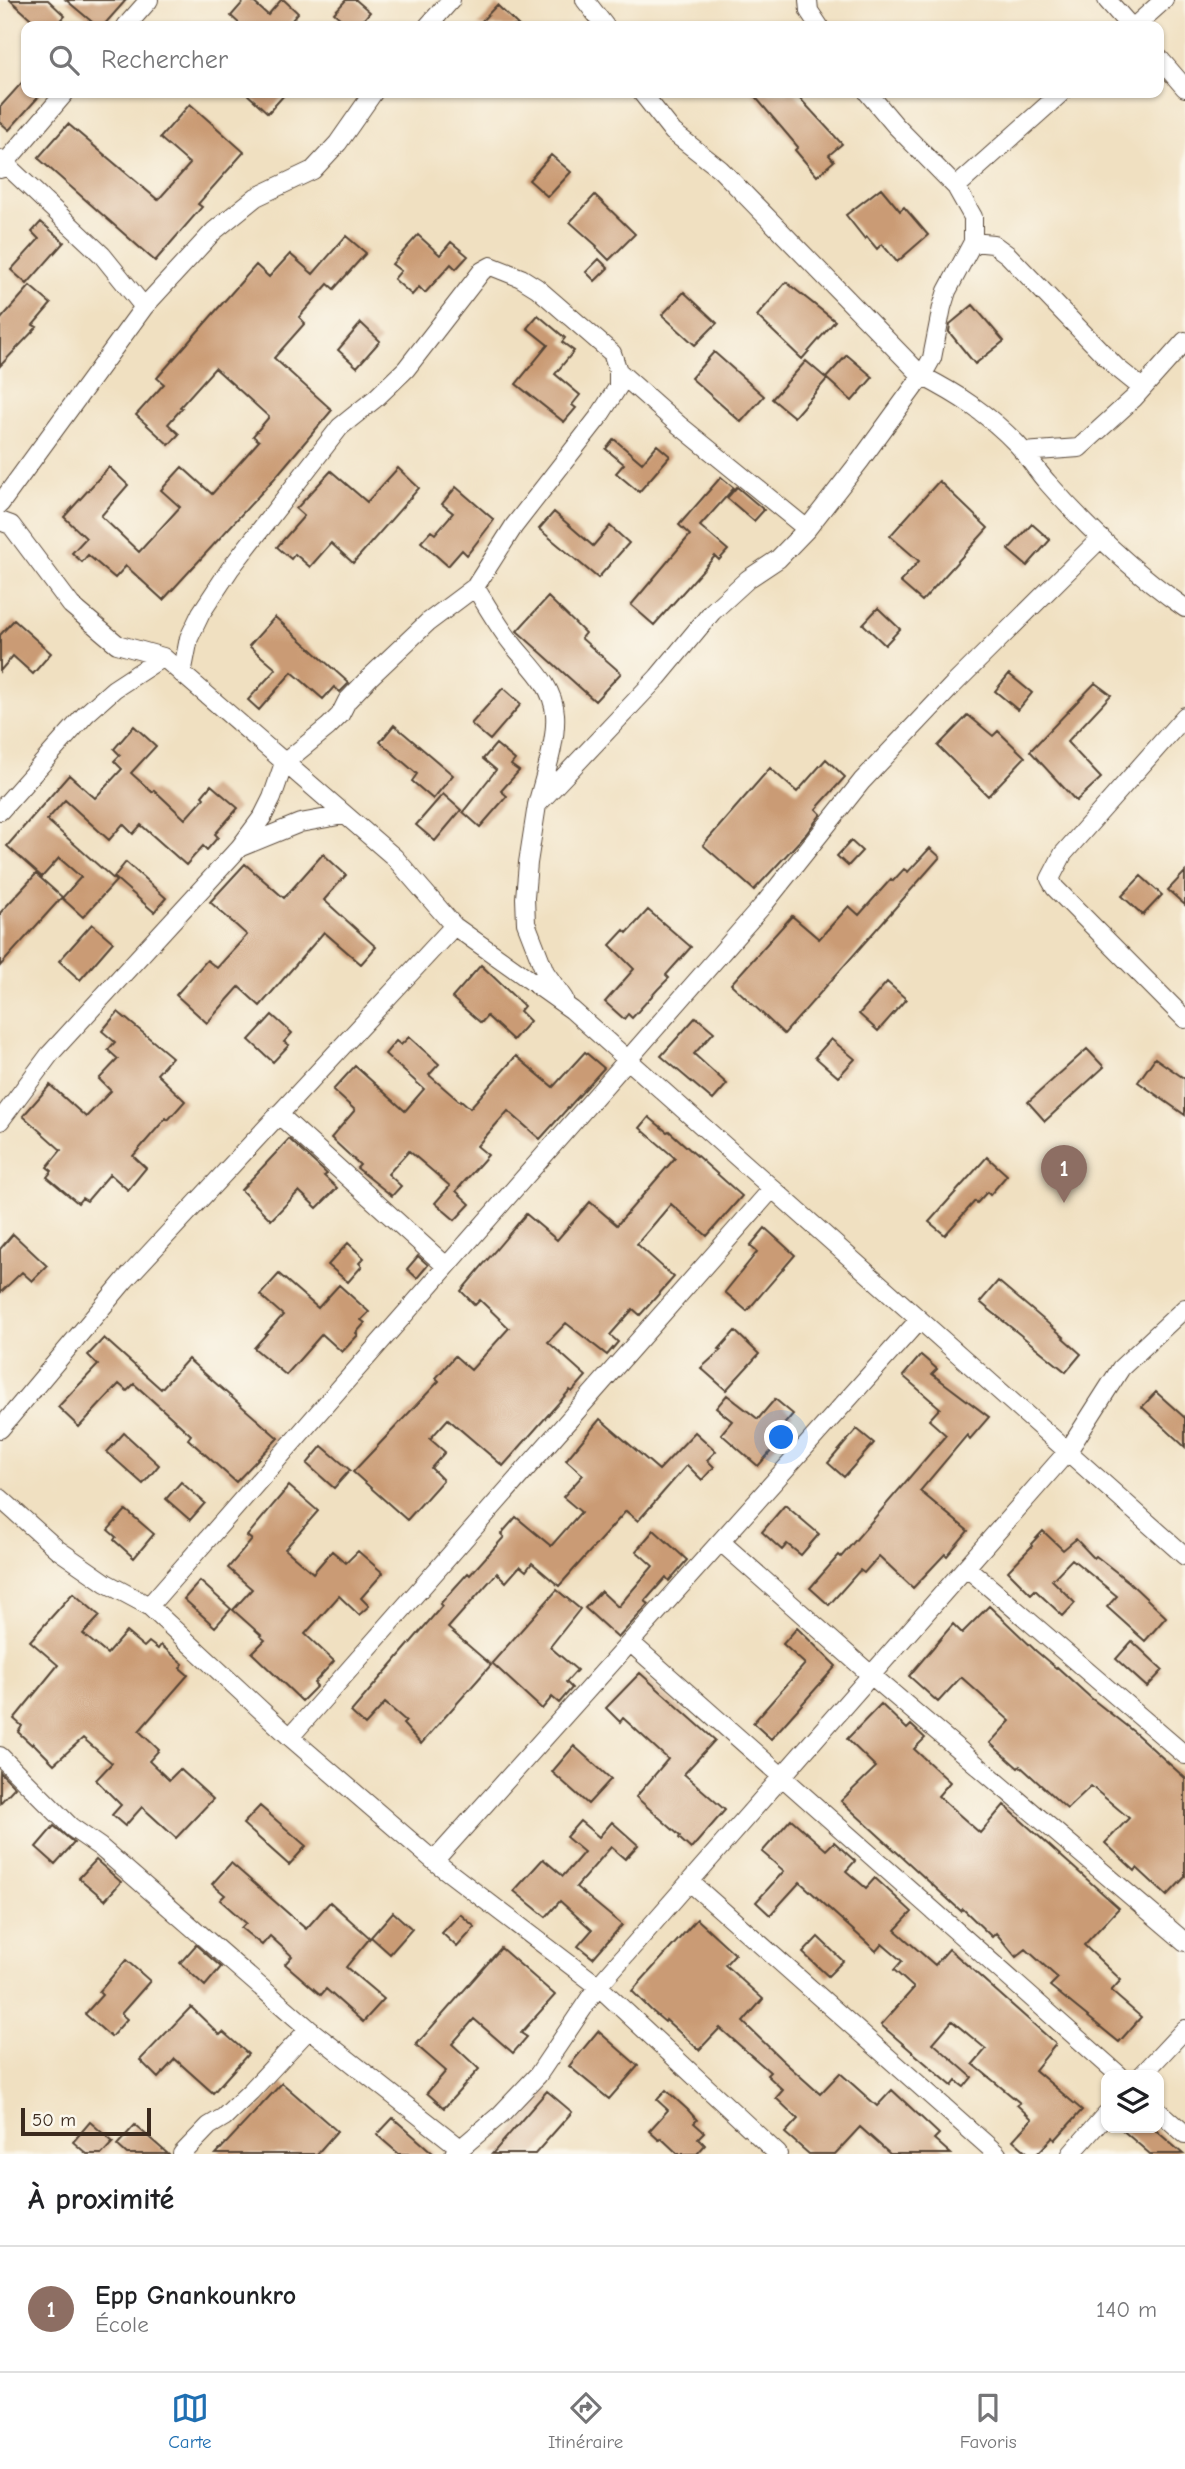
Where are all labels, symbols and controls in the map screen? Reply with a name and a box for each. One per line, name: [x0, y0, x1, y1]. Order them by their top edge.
search box: [21, 21, 1164, 98]
icon: search: [45, 41, 83, 79]
text: Rechercher: [101, 45, 228, 75]
pin: 1: [1041, 1145, 1087, 1203]
your location: [764, 1420, 798, 1454]
map controls: [1101, 2070, 1164, 2133]
button: layers: [1101, 2070, 1164, 2133]
scale bar: [21, 2105, 150, 2137]
text: 50 m: [32, 2109, 76, 2131]
text: À proximité: [28, 2182, 174, 2217]
text: Epp Gnankounkro: [95, 2281, 296, 2311]
text: 1: [46, 2296, 56, 2323]
text: 140 m: [1096, 2296, 1157, 2323]
text: École: [95, 2311, 149, 2338]
tab: Carte: [168, 2389, 212, 2453]
tab: Itinéraire: [548, 2389, 623, 2453]
tab: Favoris: [960, 2389, 1017, 2453]

